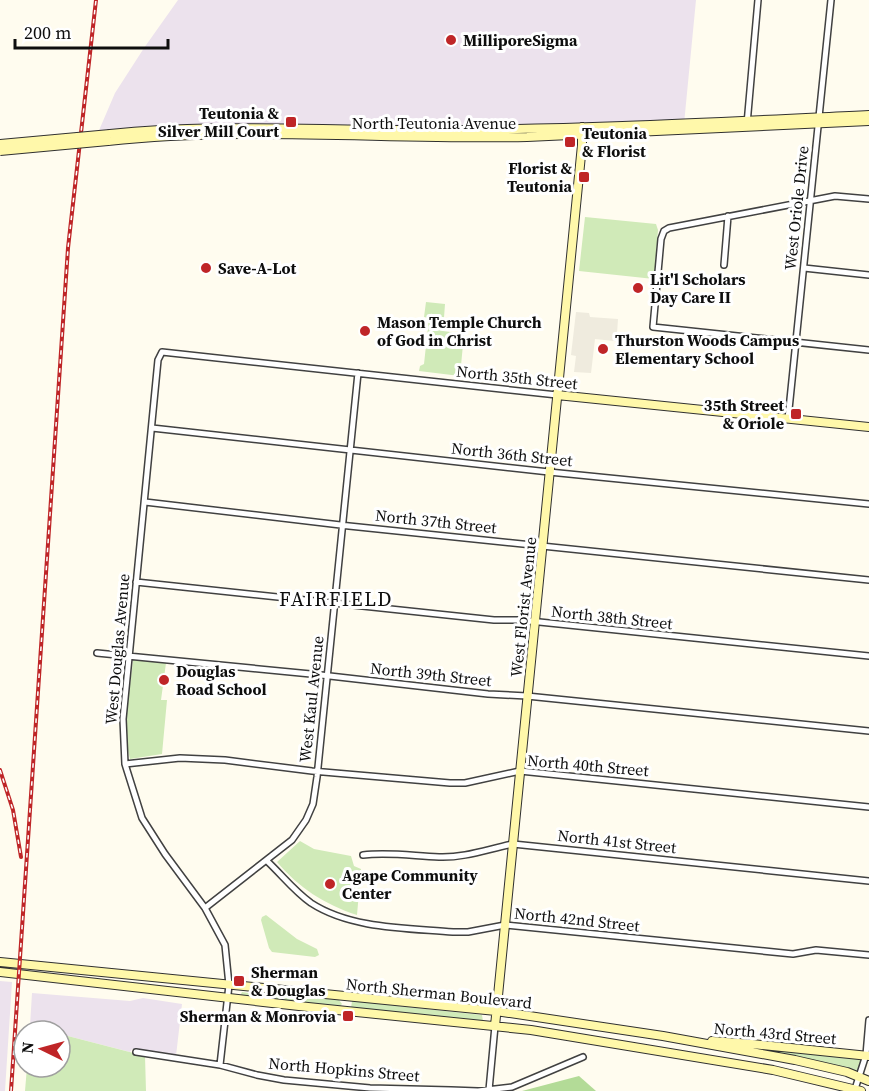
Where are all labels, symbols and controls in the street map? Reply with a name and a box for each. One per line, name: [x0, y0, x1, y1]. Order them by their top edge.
scale bar: [15, 12, 168, 50]
text: 200 m: [24, 20, 71, 45]
place label: MilliporeSigma: [463, 29, 578, 51]
marker: MilliporeSigma: [444, 33, 458, 47]
place label: Teutonia & Silver Mill Court: [158, 102, 279, 142]
street label: North Teutonia Avenue: [352, 112, 516, 134]
marker: Teutonia & Silver Mill Court: [284, 115, 298, 129]
place label: Teutonia & Florist: [582, 122, 648, 162]
marker: Teutonia & Florist: [563, 135, 577, 149]
street label: West Oriole Drive: [779, 145, 813, 271]
place label: Florist & Teutonia: [507, 157, 572, 197]
marker: Florist & Teutonia: [577, 170, 591, 184]
place label: Save-A-Lot: [218, 257, 297, 279]
marker: Save-A-Lot: [199, 261, 213, 275]
place label: Lit'l Scholars Day Care II: [650, 268, 746, 308]
marker: Lit'l Scholars Day Care II: [631, 281, 645, 295]
place label: Mason Temple Church of God in Christ: [377, 311, 542, 351]
marker: Mason Temple Church of God in Christ: [358, 324, 372, 338]
place label: Thurston Woods Campus Elementary School: [615, 329, 799, 369]
marker: Thurston Woods Campus Elementary School: [596, 342, 610, 356]
street label: North 35th Street: [455, 360, 580, 394]
place label: 35th Street & Oriole: [704, 394, 784, 434]
marker: 35th Street & Oriole: [789, 407, 803, 421]
street label: North 36th Street: [450, 437, 575, 471]
street label: North 37th Street: [374, 504, 499, 538]
street label: West Florist Avenue: [505, 536, 541, 678]
street label: West Douglas Avenue: [99, 573, 135, 725]
district label: FAIRFIELD: [279, 585, 393, 613]
street label: North 38th Street: [550, 600, 675, 634]
street label: West Kaul Avenue: [293, 635, 329, 763]
street label: North 39th Street: [369, 657, 494, 691]
place label: Douglas Road School: [176, 660, 267, 700]
marker: Douglas Road School: [157, 673, 171, 687]
street label: North 40th Street: [526, 749, 650, 781]
street label: North 41st Street: [557, 824, 678, 858]
place label: Agape Community Center: [342, 864, 478, 904]
marker: Agape Community Center: [323, 877, 337, 891]
street label: North 42nd Street: [513, 901, 642, 937]
place label: Sherman & Douglas: [251, 961, 325, 1001]
street label: North Sherman Boulevard: [345, 972, 533, 1014]
marker: Sherman & Douglas: [232, 974, 246, 988]
place label: Sherman & Monrovia: [180, 1005, 336, 1027]
marker: Sherman & Monrovia: [341, 1009, 355, 1023]
street label: North 43rd Street: [713, 1017, 838, 1049]
north arrow: [12, 1019, 72, 1079]
text: N: [16, 1041, 39, 1054]
street label: North Hopkins Street: [268, 1051, 421, 1087]

